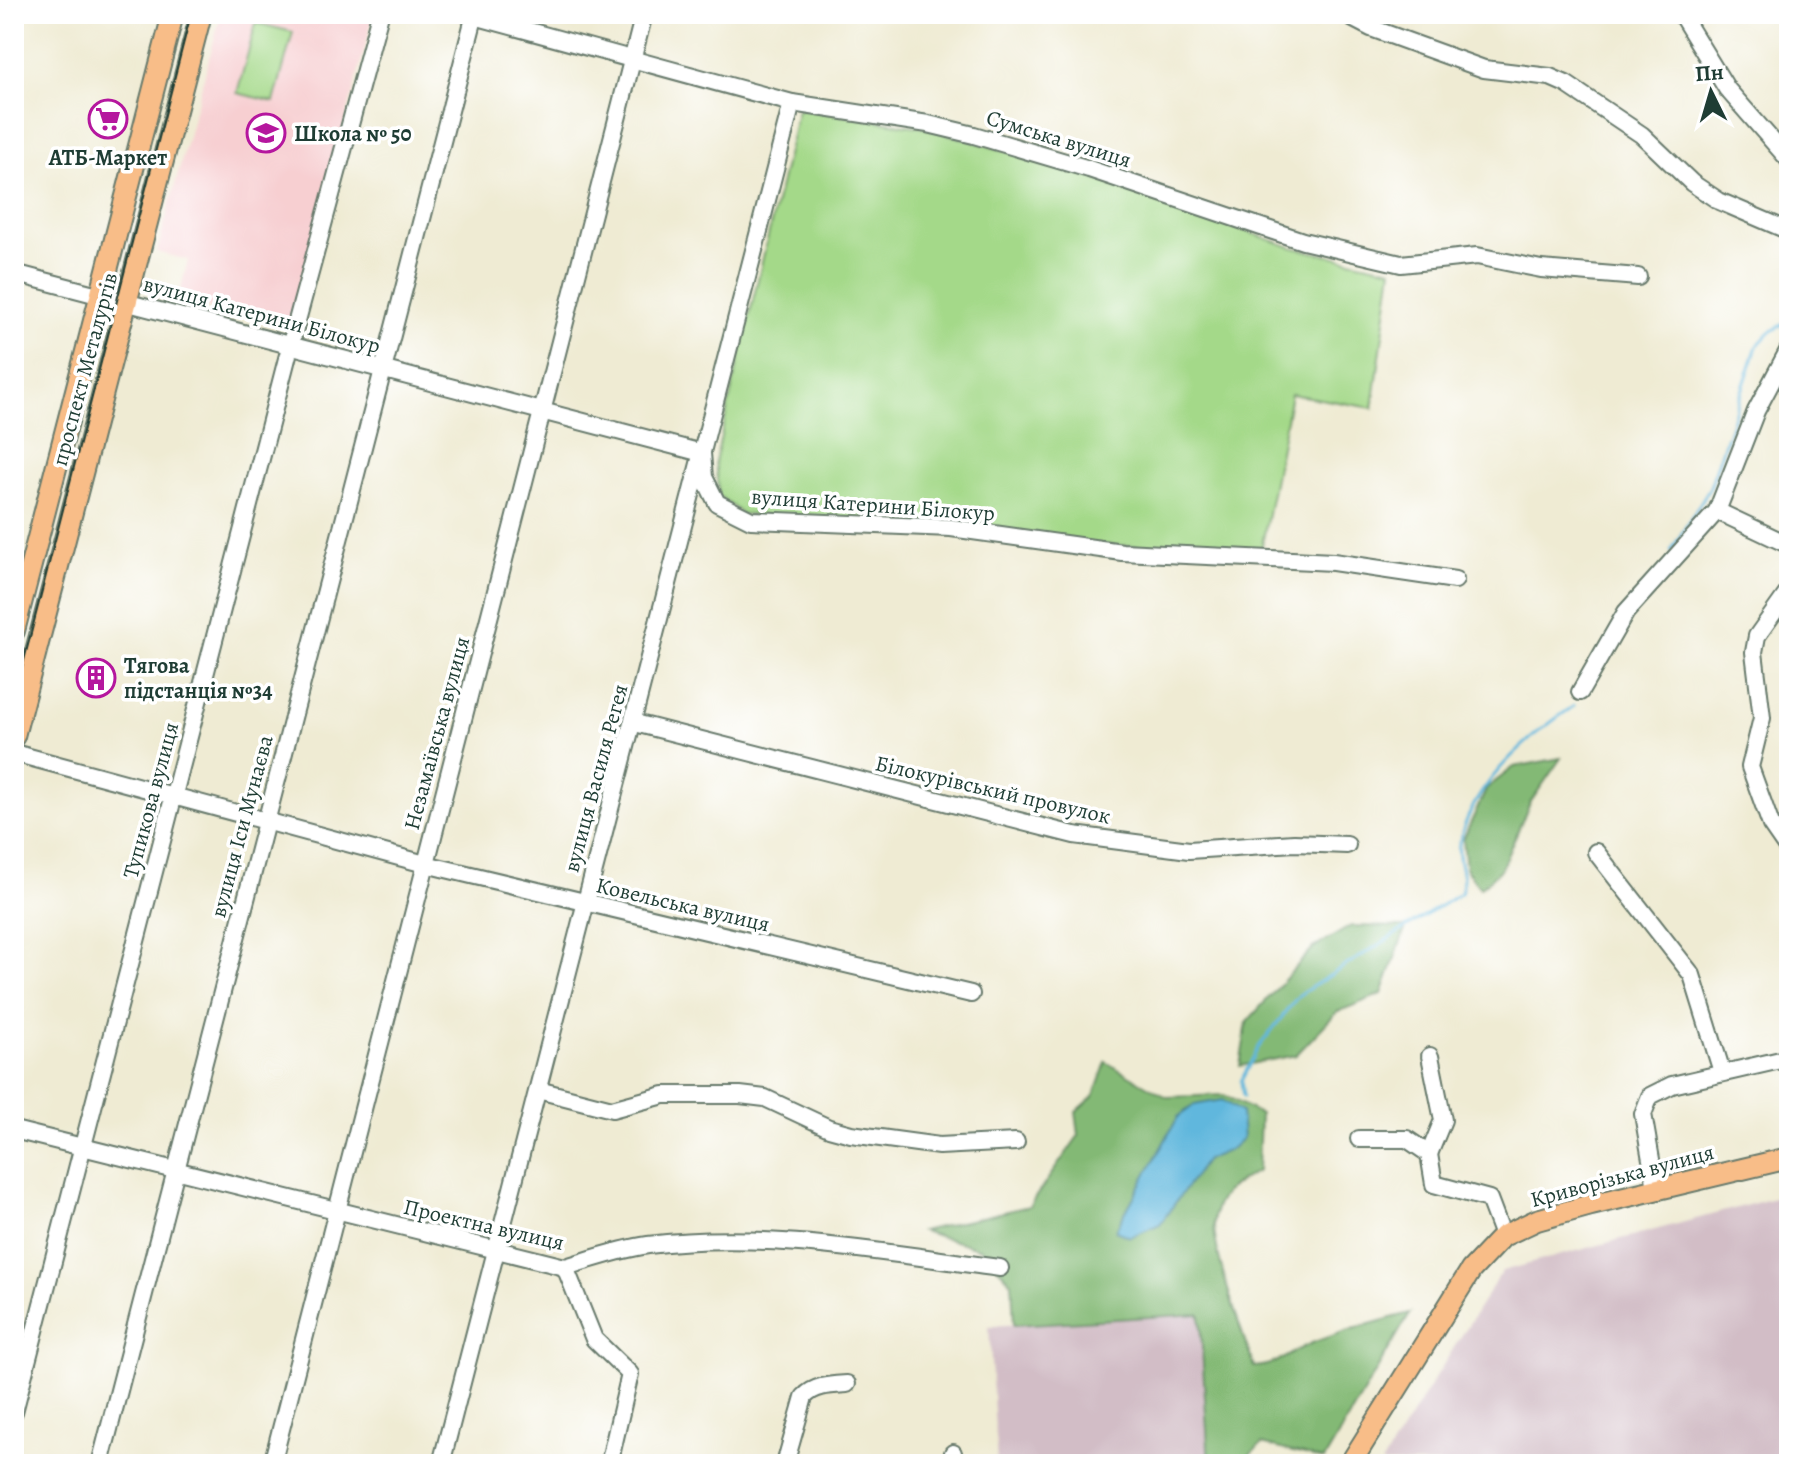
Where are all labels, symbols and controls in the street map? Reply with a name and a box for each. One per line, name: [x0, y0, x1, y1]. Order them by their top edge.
north arrow: [1671, 52, 1751, 132]
text: Пн: [1694, 57, 1725, 89]
supermarket icon: АТБ-Маркет: [87, 98, 129, 140]
street label: Сумська вулиця: [983, 103, 1135, 175]
school or university icon: Школа № 50: [245, 112, 287, 154]
place label: Школа № 50: [294, 119, 412, 149]
place label: АТБ-Маркет: [48, 143, 167, 173]
street label: проспект Металургів: [45, 269, 125, 469]
street label: вулиця Катерини Білокур: [140, 269, 384, 361]
street label: вулиця Катерини Білокур: [750, 482, 996, 528]
street label: Незамаївська вулиця: [397, 633, 477, 833]
place label: Тягова пiдстанцiя №34: [124, 651, 273, 706]
building icon: Тягова пiдстанцiя №34: [75, 657, 117, 699]
street label: вулиця Василя Регея: [556, 681, 636, 876]
street label: Тупикова вулиця: [116, 719, 186, 882]
street label: вулиця Іси Мунаєва: [203, 731, 281, 921]
street label: Білокурівський провулок: [872, 748, 1113, 832]
street label: Ковельська вулиця: [593, 870, 773, 940]
street label: Криворізька вулиця: [1527, 1137, 1717, 1215]
street label: Проектна вулиця: [401, 1192, 567, 1258]

